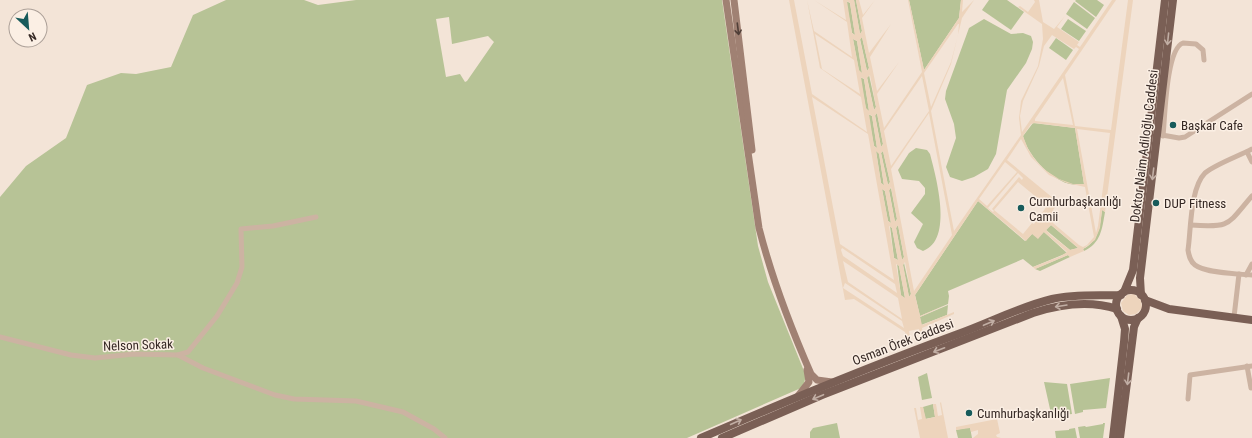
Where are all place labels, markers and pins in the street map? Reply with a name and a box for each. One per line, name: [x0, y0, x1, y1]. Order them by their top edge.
place label: Başkar Cafe: [1181, 118, 1243, 133]
marker: Başkar Cafe: [1168, 120, 1178, 130]
place label: Cumhurbaşkanlığı Camii: [1029, 194, 1121, 224]
place label: DUP Fitness: [1164, 196, 1226, 211]
marker: DUP Fitness: [1151, 198, 1161, 208]
marker: Cumhurbaşkanlığı Camii: [1016, 203, 1026, 213]
place label: Cumhurbaşkanlığı: [977, 406, 1069, 421]
marker: Cumhurbaşkanlığı: [964, 408, 974, 418]

